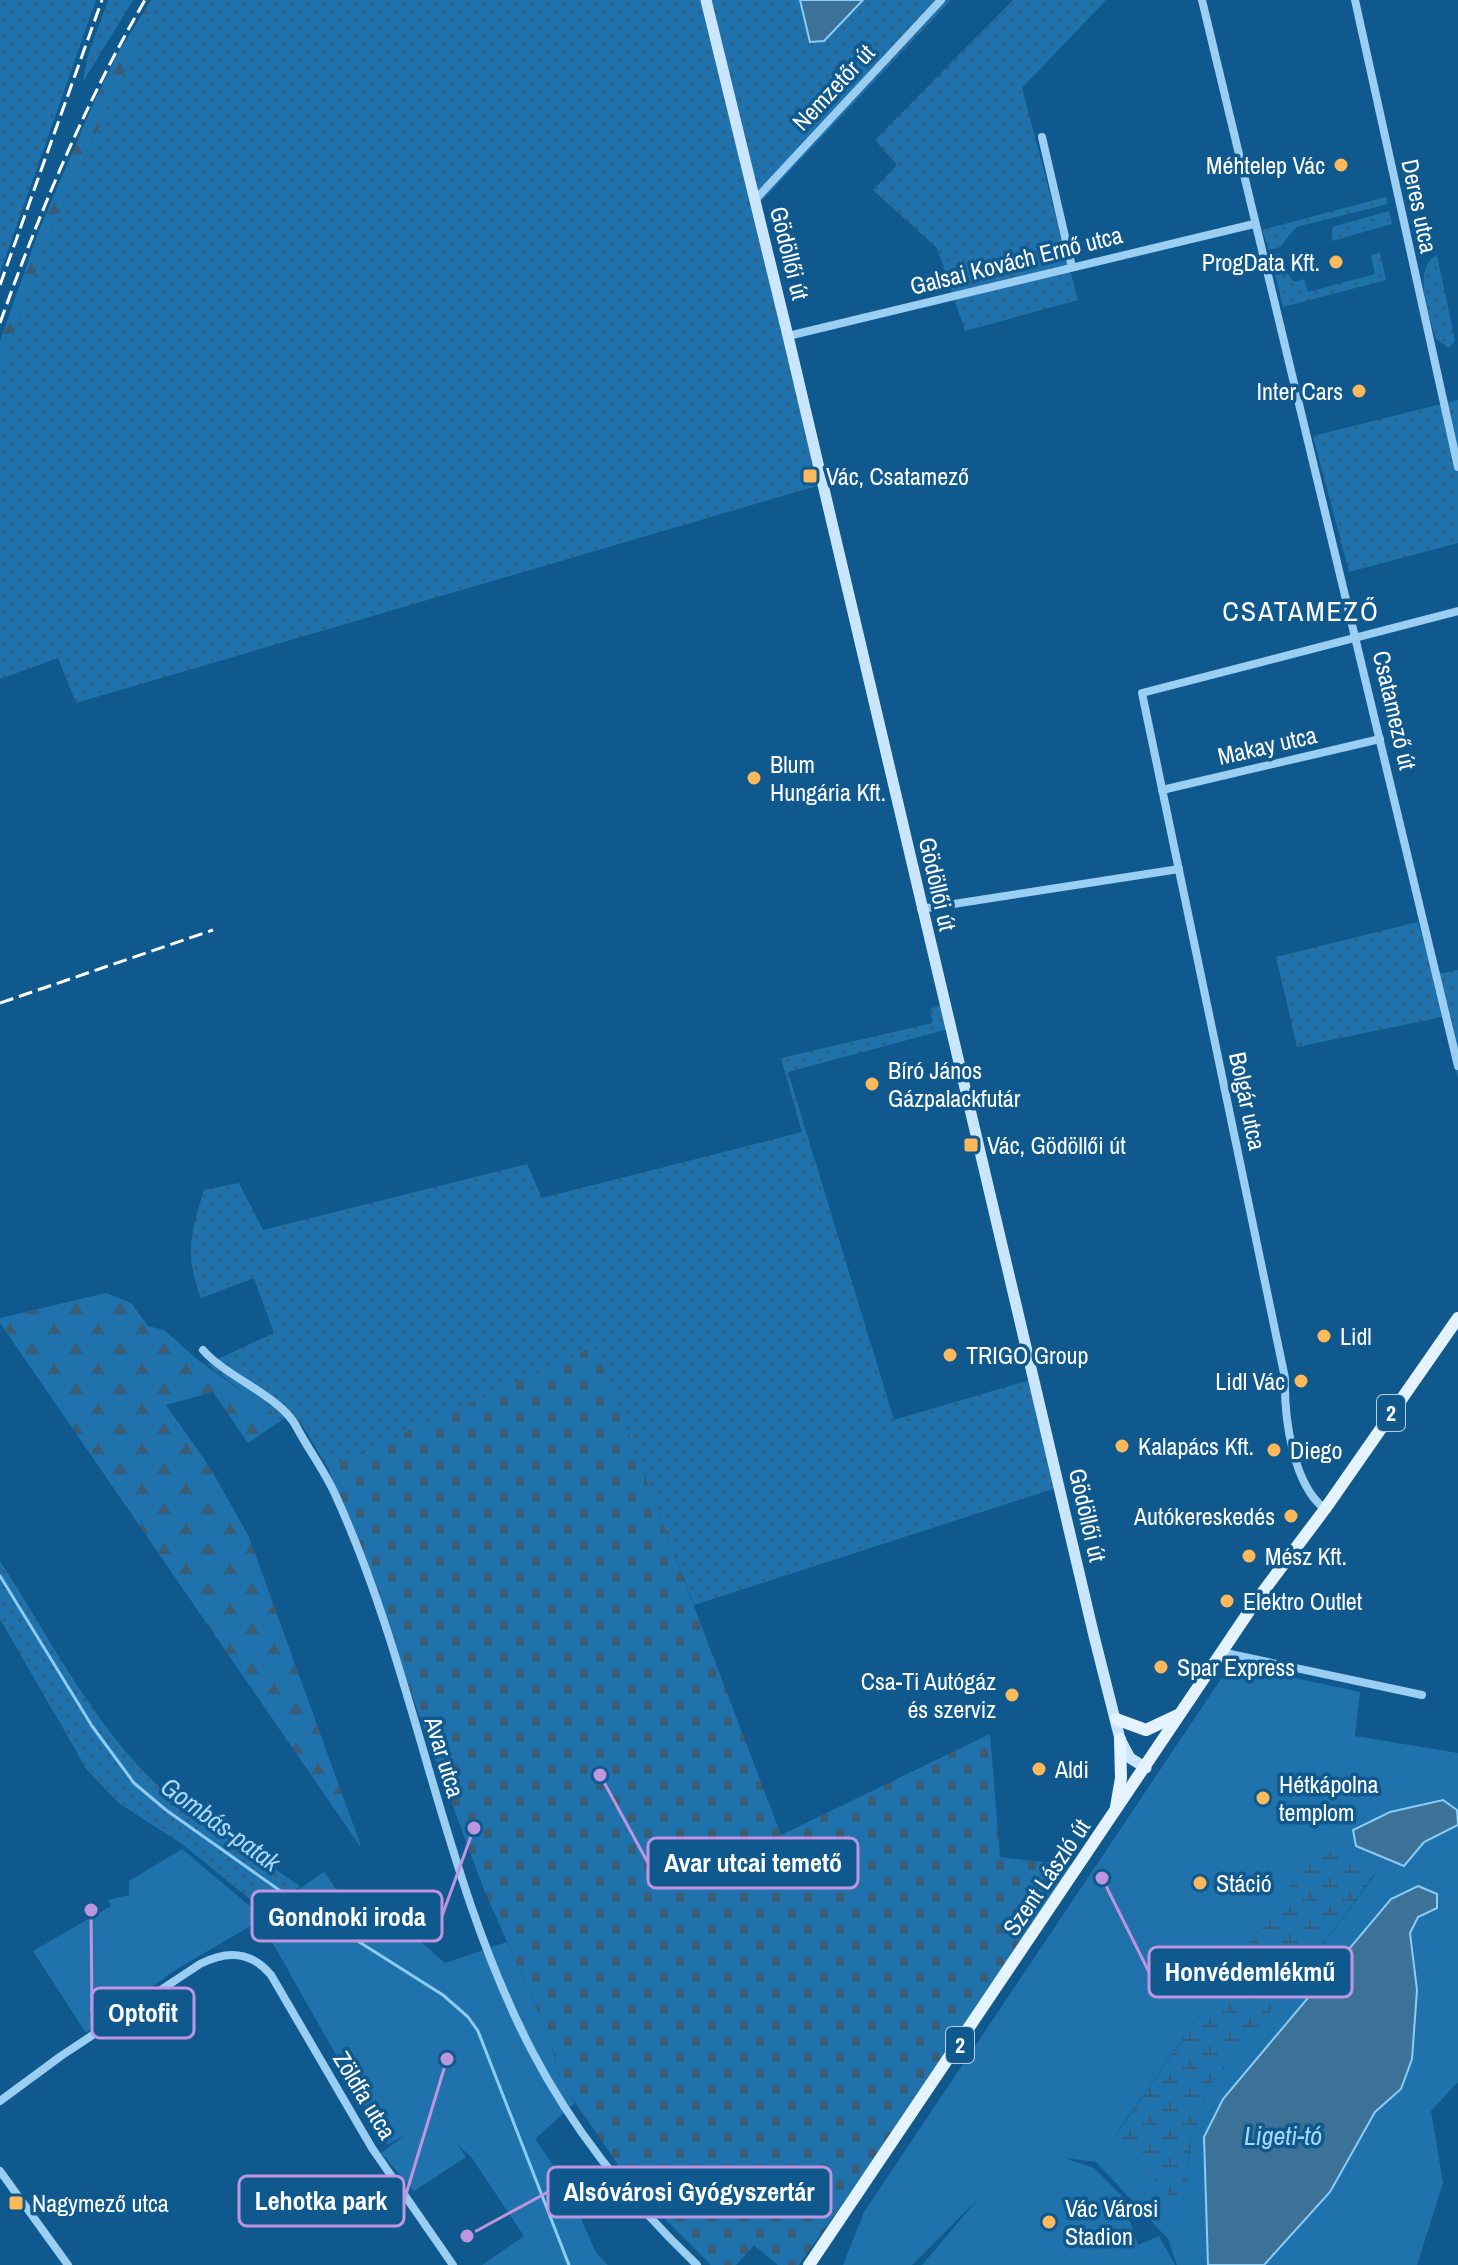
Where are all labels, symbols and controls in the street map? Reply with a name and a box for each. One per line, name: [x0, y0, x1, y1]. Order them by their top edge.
street label: Nemzetőr út: [785, 37, 882, 137]
place label: Méhtelep Vác: [1206, 149, 1325, 181]
marker: Méhtelep Vác: [1332, 156, 1350, 174]
street label: Deres utca: [1394, 156, 1446, 256]
street label: Gödöllői út: [763, 203, 817, 304]
street label: Galsai Kovách Ernő utca: [907, 218, 1126, 302]
place label: ProgData Kft.: [1202, 246, 1320, 278]
marker: ProgData Kft.: [1327, 253, 1345, 271]
place label: Inter Cars: [1257, 375, 1343, 407]
marker: Inter Cars: [1350, 382, 1368, 400]
place label: Vác, Csatamező: [826, 460, 969, 492]
marker: Vác, Csatamező: [801, 467, 819, 485]
district label: CSATAMEZŐ: [1222, 592, 1380, 630]
street label: Csatamező út: [1366, 647, 1424, 773]
street label: Makay utca: [1214, 718, 1320, 772]
place label: Blum Hungária Kft.: [770, 748, 886, 808]
marker: Blum Hungária Kft.: [745, 769, 763, 787]
street label: Gödöllői út: [912, 834, 964, 934]
street label: Bolgár utca: [1222, 1049, 1274, 1153]
place label: Bíró János Gázpalackfutár: [888, 1054, 1021, 1114]
marker: Bíró János Gázpalackfutár: [863, 1075, 881, 1093]
place label: Vác, Gödöllői út: [987, 1129, 1126, 1161]
marker: Vác, Gödöllői út: [962, 1136, 980, 1154]
place label: Lidl: [1340, 1320, 1372, 1352]
marker: Lidl: [1315, 1327, 1333, 1345]
place label: TRIGO Group: [966, 1339, 1089, 1371]
marker: TRIGO Group: [941, 1346, 959, 1364]
place label: Lidl Vác: [1215, 1365, 1285, 1397]
marker: Lidl Vác: [1292, 1372, 1310, 1390]
road number: 2: [1377, 1395, 1405, 1431]
place label: Kalapács Kft.: [1138, 1430, 1254, 1462]
place label: Diego: [1290, 1434, 1343, 1466]
marker: Kalapács Kft.: [1113, 1437, 1131, 1455]
marker: Diego: [1265, 1441, 1283, 1459]
street label: Gödöllői út: [1062, 1465, 1114, 1565]
place label: Autókereskedés: [1133, 1500, 1275, 1532]
marker: Autókereskedés: [1282, 1507, 1300, 1525]
place label: Mész Kft.: [1265, 1540, 1347, 1572]
marker: Mész Kft.: [1240, 1547, 1258, 1565]
place label: Elektro Outlet: [1243, 1585, 1363, 1617]
marker: Elektro Outlet: [1218, 1592, 1236, 1610]
place label: Spar Express: [1177, 1651, 1295, 1683]
marker: Spar Express: [1152, 1658, 1170, 1676]
place label: Csa-Ti Autógáz és szerviz: [861, 1665, 996, 1725]
marker: Csa-Ti Autógáz és szerviz: [1003, 1686, 1021, 1704]
street label: Avar utca: [417, 1712, 472, 1801]
place label: Aldi: [1054, 1753, 1089, 1785]
marker: Aldi: [1030, 1760, 1048, 1778]
place label: Hétkápolna templom: [1279, 1768, 1379, 1828]
water label: Gombás-patak: [154, 1769, 289, 1880]
marker: Hétkápolna templom: [1254, 1789, 1272, 1807]
street label: Szent László út: [995, 1812, 1097, 1942]
callout: Avar utcai temető: [648, 1838, 858, 1888]
text: Avar utcai temető: [664, 1845, 842, 1880]
place label: Stáció: [1216, 1867, 1272, 1899]
marker: Stáció: [1191, 1874, 1209, 1892]
callout: Gondnoki iroda: [252, 1891, 442, 1941]
text: Gondnoki iroda: [268, 1899, 426, 1934]
callout: Honvédemlékmű: [1149, 1947, 1352, 1997]
text: Honvédemlékmű: [1165, 1954, 1335, 1989]
callout: Optofit: [92, 1988, 194, 2038]
text: Optofit: [108, 1995, 178, 2030]
road number: 2: [946, 2027, 974, 2063]
street label: Zöldfa utca: [326, 2045, 404, 2145]
water label: Ligeti-tó: [1244, 2118, 1322, 2153]
callout: Alsóvárosi Gyógyszertár: [548, 2167, 831, 2217]
text: Alsóvárosi Gyógyszertár: [563, 2174, 815, 2209]
callout: Lehotka park: [239, 2176, 404, 2226]
text: Lehotka park: [255, 2183, 387, 2218]
place label: Nagymező utca: [32, 2187, 169, 2219]
place label: Vác Városi Stadion: [1065, 2192, 1158, 2252]
marker: Nagymező utca: [7, 2194, 25, 2212]
marker: Vác Városi Stadion: [1040, 2213, 1058, 2231]

